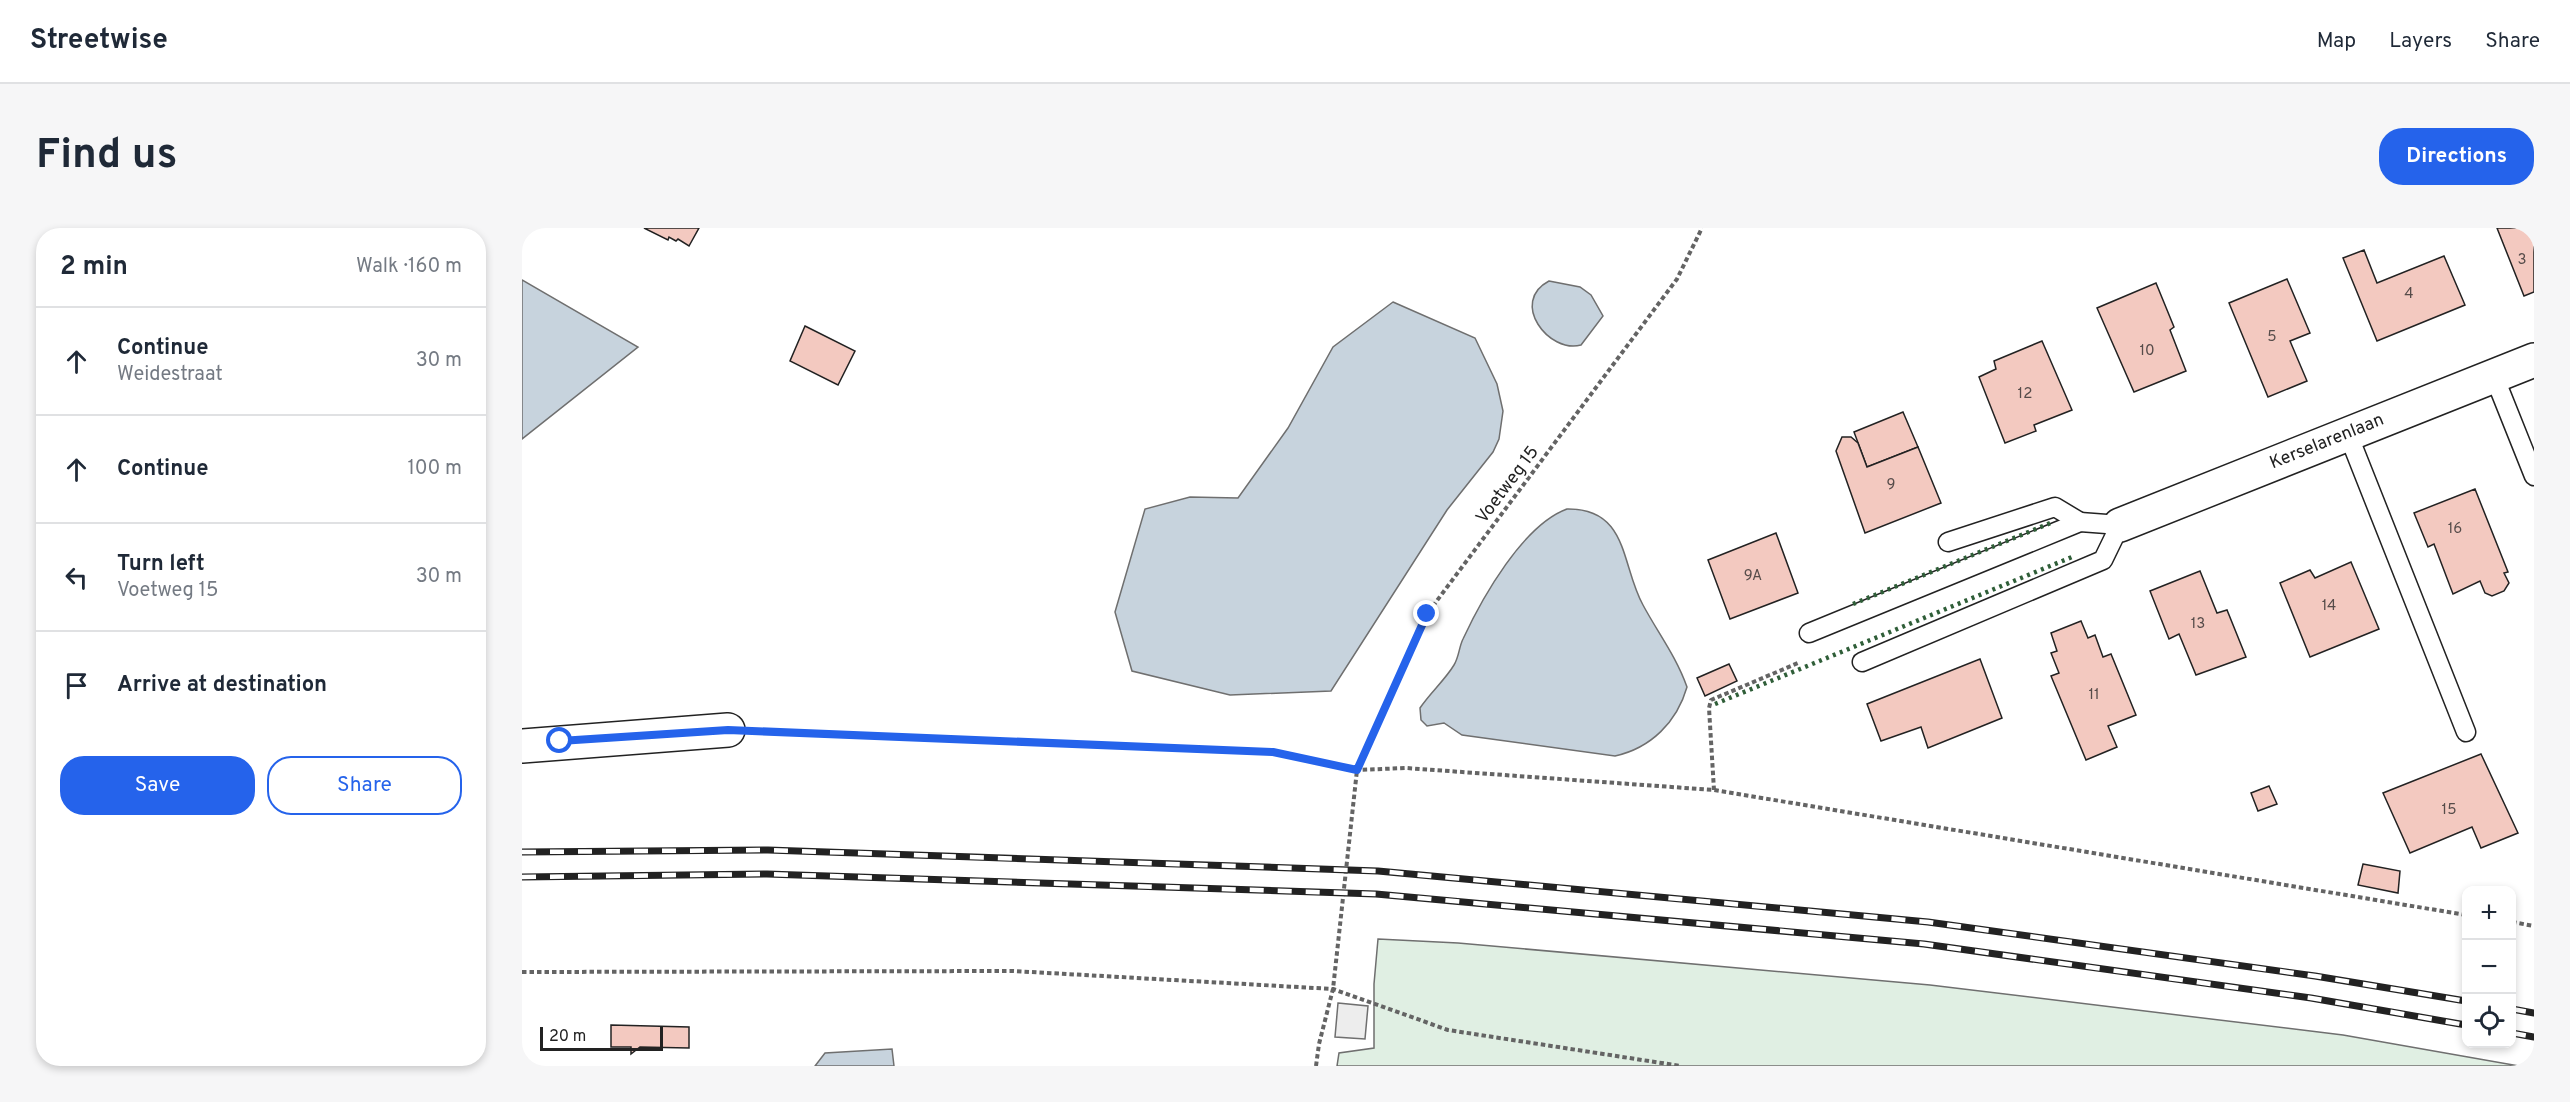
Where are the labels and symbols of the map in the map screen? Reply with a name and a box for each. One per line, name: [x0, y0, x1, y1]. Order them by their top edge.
house number: 3: [2517, 251, 2527, 270]
house number: 4: [2404, 285, 2414, 304]
house number: 5: [2267, 328, 2277, 347]
house number: 10: [2139, 342, 2155, 361]
house number: 12: [2018, 385, 2032, 404]
street label: Kerselarenlaan: [2267, 409, 2387, 475]
street label: Voetweg 15: [1471, 442, 1545, 528]
house number: 9: [1887, 476, 1895, 495]
house number: 16: [2448, 520, 2462, 539]
house number: 9A: [1744, 567, 1762, 586]
house number: 14: [2322, 597, 2336, 616]
route end: [1413, 600, 1439, 626]
house number: 13: [2191, 615, 2205, 634]
house number: 11: [2088, 686, 2100, 705]
route start: [546, 727, 572, 753]
house number: 15: [2442, 801, 2456, 820]
scale bar: [540, 1024, 663, 1052]

